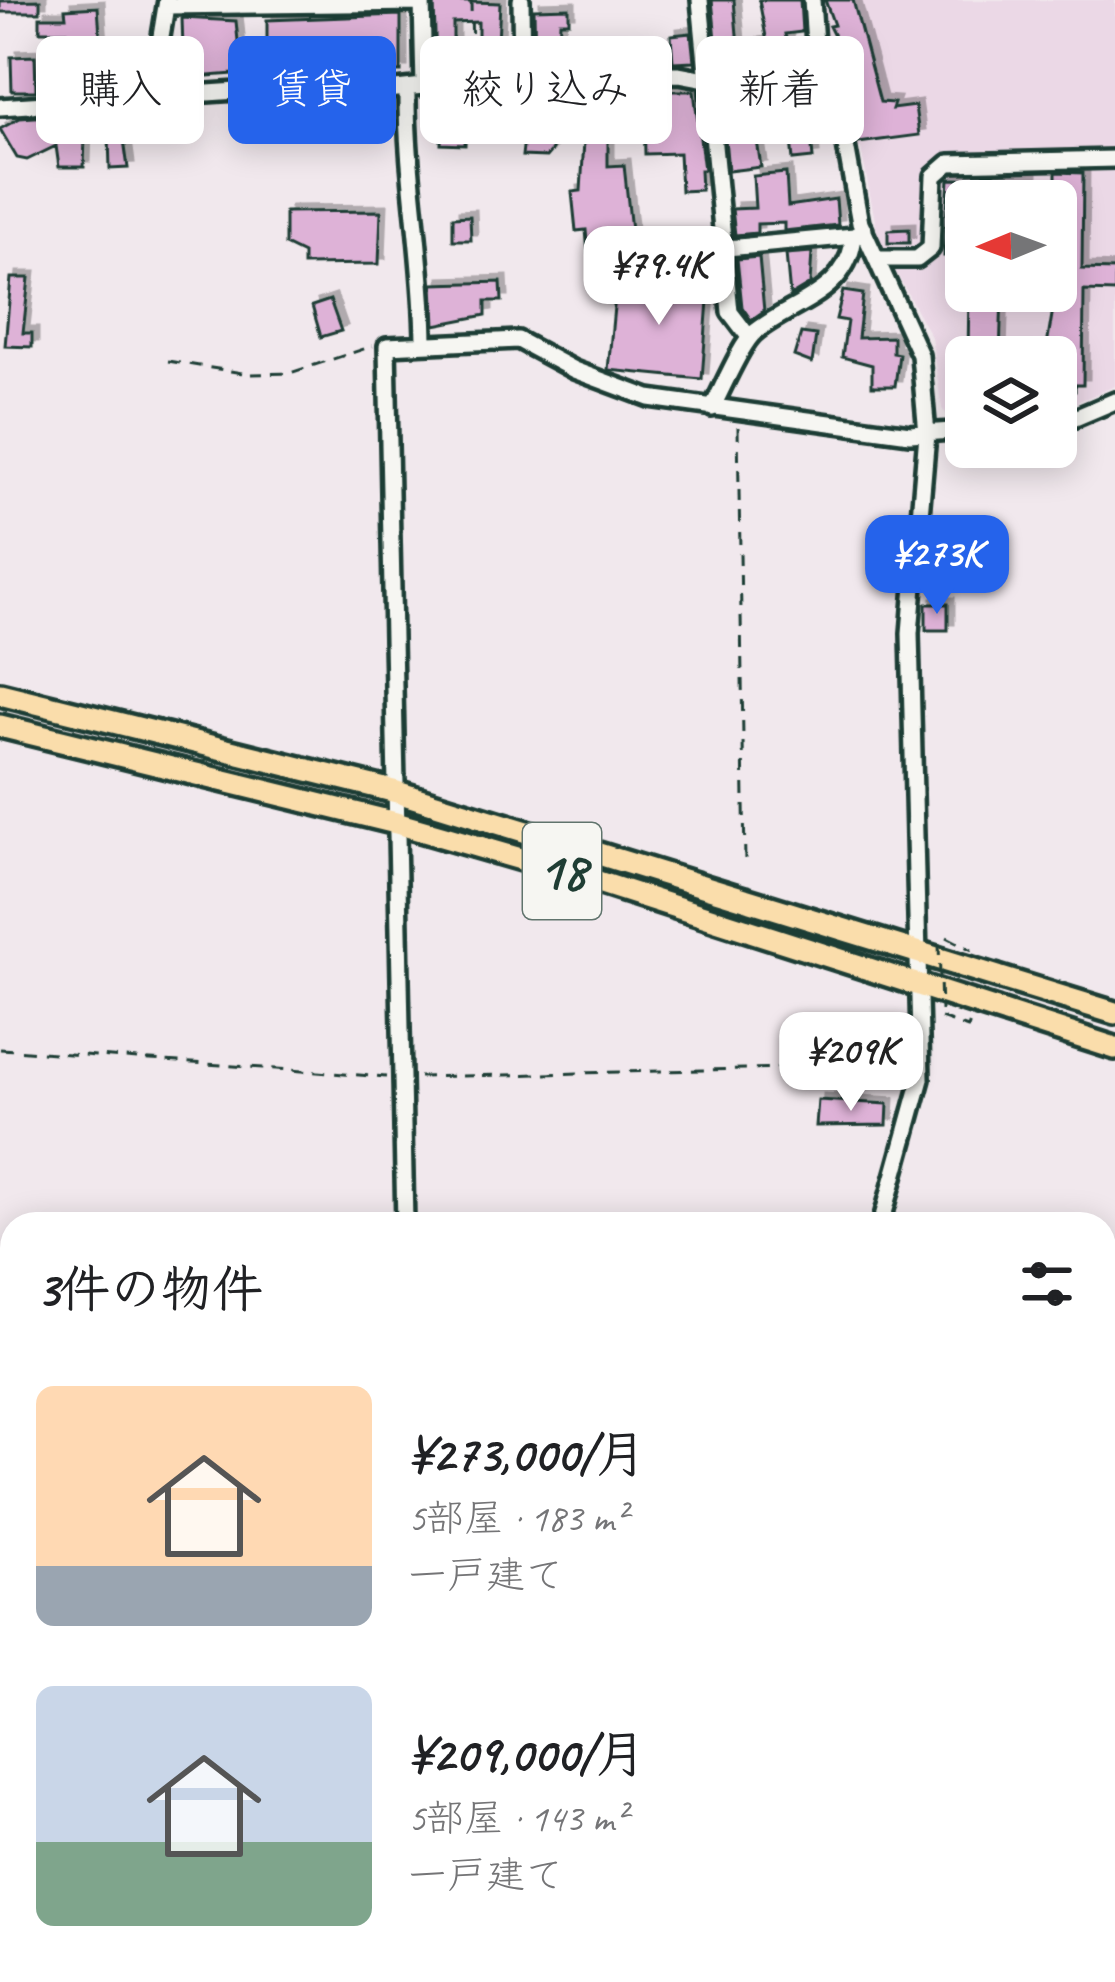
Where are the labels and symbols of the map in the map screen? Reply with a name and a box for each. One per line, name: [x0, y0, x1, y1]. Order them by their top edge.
north arrow: [945, 180, 1077, 312]
pin: ¥79.4K: [561, 226, 757, 328]
pin: ¥273K: [853, 515, 1021, 617]
road number: 18: [523, 823, 601, 919]
pin: ¥209K: [767, 1012, 935, 1114]

